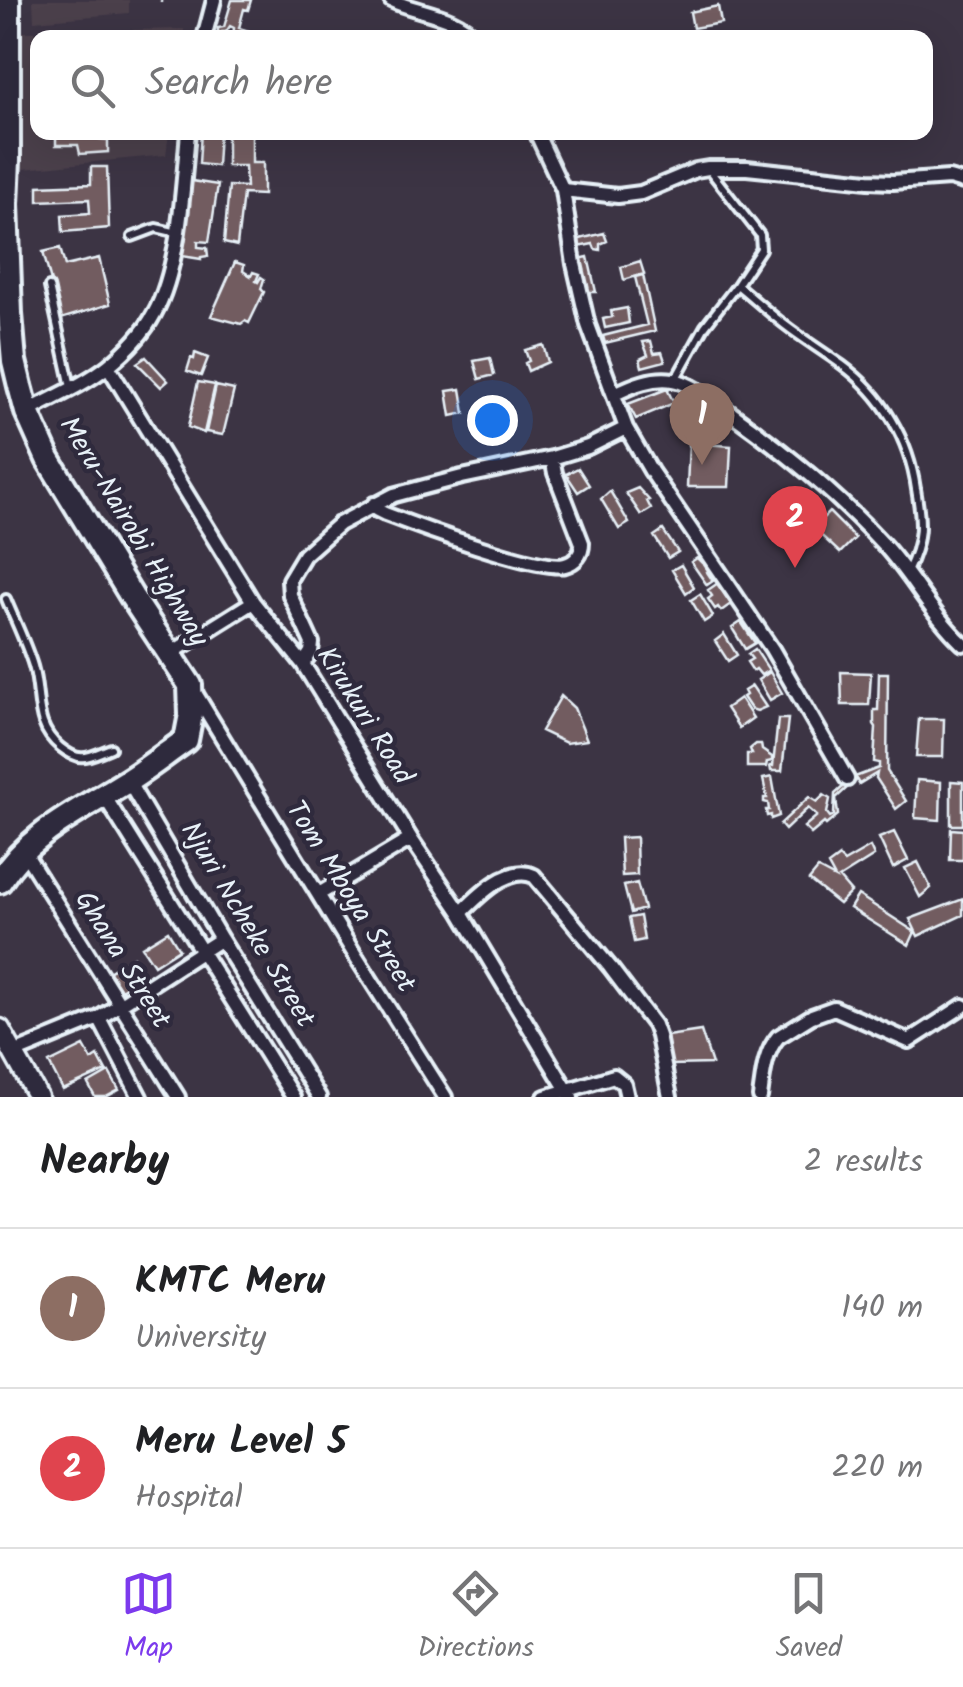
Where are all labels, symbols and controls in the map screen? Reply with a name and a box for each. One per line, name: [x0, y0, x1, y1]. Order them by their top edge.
search box: [30, 30, 933, 140]
text: Search here: [145, 55, 332, 115]
icon: search: [65, 58, 120, 113]
pin: 1: [670, 382, 734, 465]
your location: [467, 395, 518, 446]
street label: Meru-Nairobi Highway: [46, 408, 220, 657]
pin: 2: [762, 486, 828, 568]
street label: Kirukuri Road: [304, 638, 425, 795]
street label: Tom Mboya Street: [273, 792, 428, 1003]
street label: Njuri Ncheke Street: [168, 813, 327, 1038]
street label: Ghana Street: [62, 882, 183, 1039]
text: Nearby: [40, 1129, 169, 1196]
text: 2 results: [804, 1137, 923, 1188]
text: KMTC Meru: [135, 1253, 325, 1313]
text: 1: [68, 1283, 77, 1334]
text: 140 m: [841, 1283, 923, 1334]
text: University: [135, 1313, 266, 1364]
text: Meru Level 5: [135, 1413, 347, 1473]
text: 2: [63, 1443, 82, 1494]
text: 220 m: [832, 1443, 923, 1494]
text: Hospital: [135, 1473, 243, 1524]
tab: Map: [121, 1566, 176, 1671]
tab: Directions: [418, 1566, 534, 1671]
tab: Saved: [776, 1566, 842, 1671]

